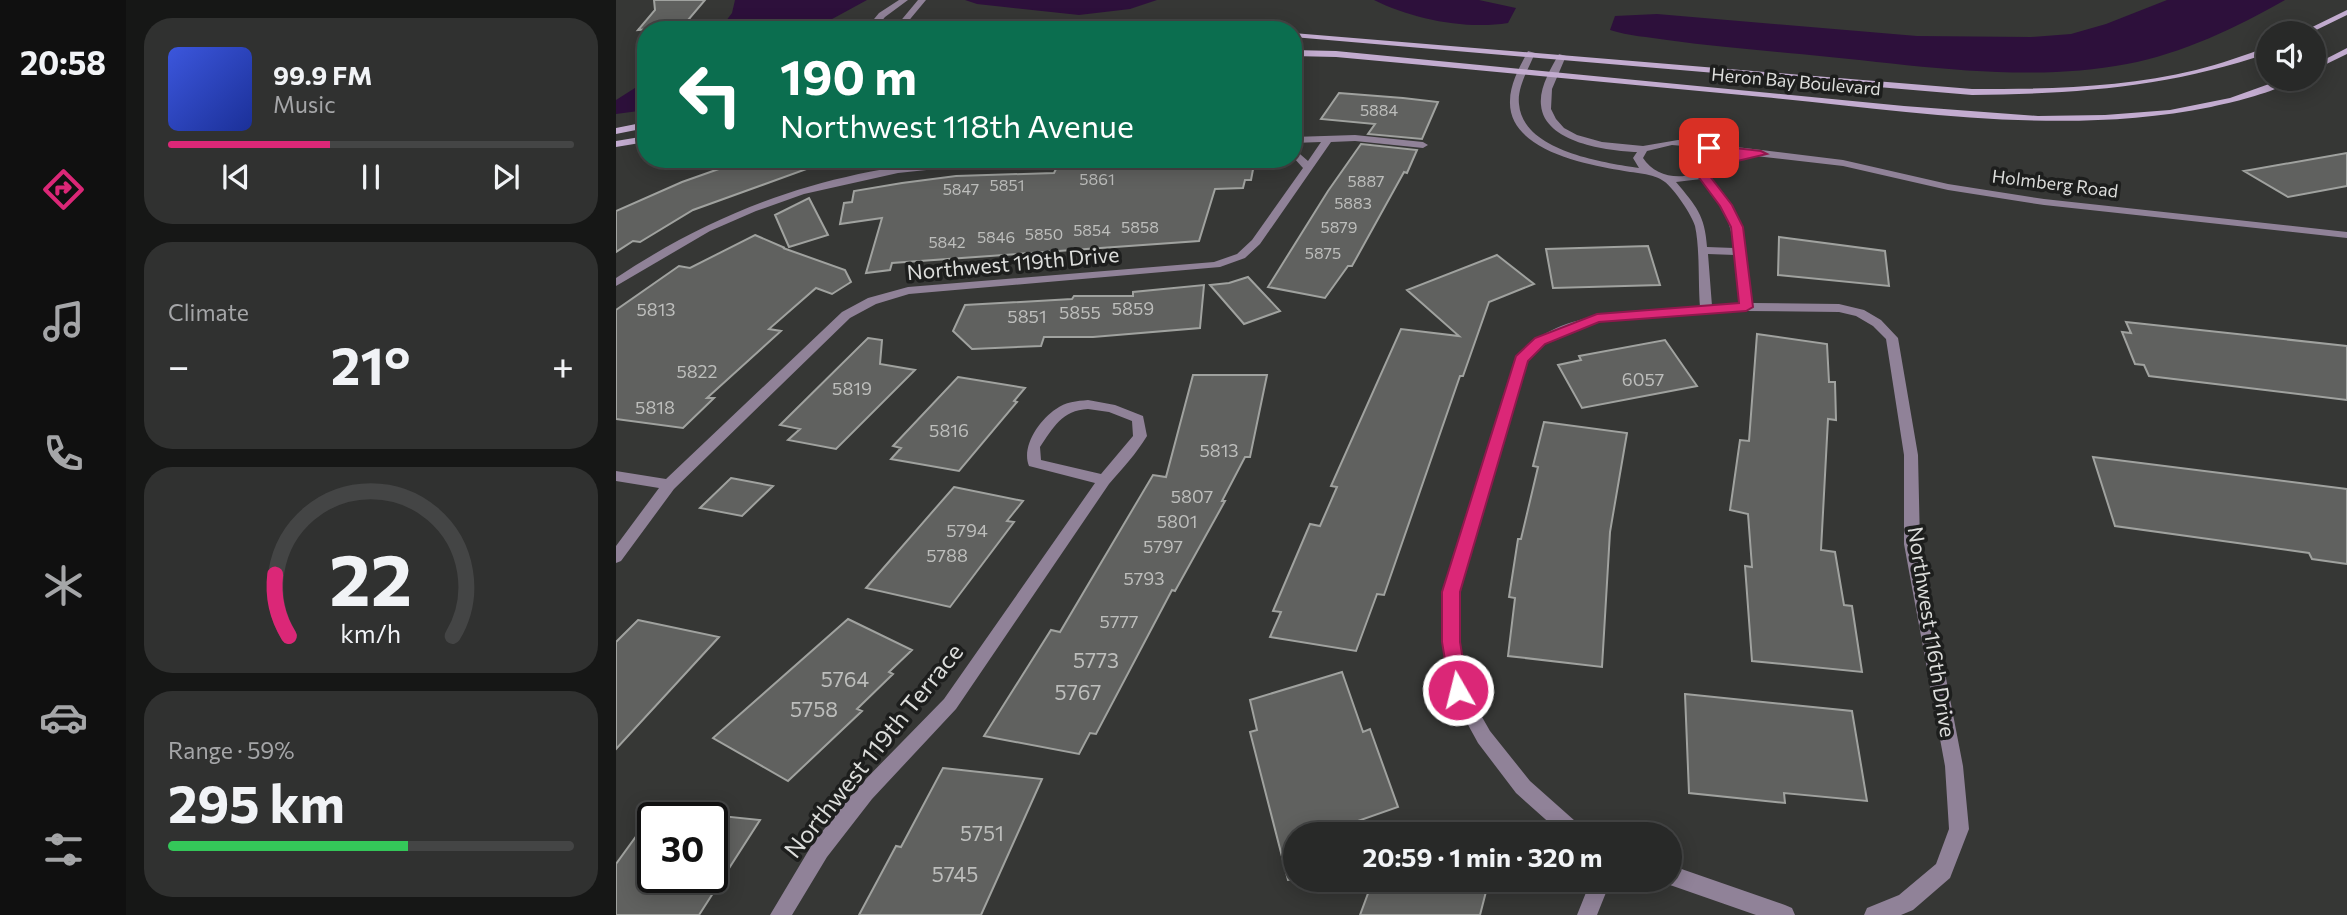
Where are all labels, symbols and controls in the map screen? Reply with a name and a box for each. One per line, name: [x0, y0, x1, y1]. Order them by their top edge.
map controls: [2256, 21, 2326, 91]
button: sound: [2256, 21, 2326, 91]
text: 20:58: [20, 42, 106, 82]
text: 190 m: [780, 45, 917, 105]
icon: left: [665, 49, 756, 140]
text: 99.9 FM: [273, 59, 372, 90]
street label: Heron Bay Boulevard: [1710, 63, 1882, 99]
text: Music: [273, 90, 336, 118]
house number: 5884: [1360, 100, 1399, 119]
text: Northwest 118th Avenue: [780, 105, 1134, 145]
pin: [1679, 118, 1739, 178]
icon: arrive: [1690, 129, 1728, 167]
icon: previous: [217, 158, 255, 196]
icon: pause: [352, 158, 390, 196]
icon: next: [487, 158, 525, 196]
street label: Holmberg Road: [1991, 164, 2120, 202]
icon: directions: [39, 165, 88, 214]
house number: 5861: [1079, 169, 1115, 188]
house number: 5887: [1348, 171, 1385, 190]
house number: 5851: [990, 175, 1024, 194]
house number: 5847: [943, 179, 979, 198]
house number: 5883: [1334, 193, 1372, 212]
house number: 5858: [1121, 217, 1159, 236]
house number: 5879: [1321, 217, 1357, 236]
house number: 5854: [1073, 220, 1111, 239]
house number: 5850: [1025, 224, 1063, 243]
house number: 5846: [977, 227, 1015, 246]
house number: 5842: [928, 232, 966, 251]
street label: Northwest 119th Drive: [906, 241, 1120, 284]
house number: 5875: [1305, 243, 1341, 262]
icon: music: [39, 297, 88, 346]
house number: 5859: [1112, 297, 1154, 319]
text: Climate: [168, 298, 249, 326]
house number: 5813: [636, 298, 676, 320]
house number: 5855: [1059, 301, 1101, 323]
house number: 5851: [1007, 305, 1047, 327]
text: 21°: [331, 332, 410, 396]
text: −: [168, 341, 190, 388]
text: +: [552, 341, 574, 388]
house number: 5822: [676, 360, 718, 382]
house number: 6057: [1622, 368, 1664, 390]
house number: 5819: [832, 377, 872, 399]
house number: 5818: [635, 396, 675, 418]
house number: 5816: [929, 419, 969, 441]
icon: phone: [39, 429, 88, 478]
house number: 5813: [1199, 439, 1239, 461]
house number: 5807: [1171, 485, 1213, 507]
house number: 5801: [1157, 510, 1197, 532]
house number: 5794: [946, 519, 988, 541]
street label: Northwest 116th Drive: [1903, 525, 1961, 739]
text: 22: [330, 532, 412, 621]
house number: 5797: [1143, 535, 1183, 557]
house number: 5788: [926, 544, 968, 566]
icon: climate: [39, 561, 88, 610]
house number: 5793: [1124, 567, 1164, 589]
house number: 5777: [1100, 610, 1138, 632]
text: km/h: [341, 617, 401, 647]
street label: Northwest 119th Terrace: [777, 637, 968, 863]
house number: 5773: [1073, 647, 1119, 672]
position arrow: [1421, 653, 1495, 727]
house number: 5764: [821, 666, 870, 691]
house number: 5767: [1055, 679, 1101, 704]
icon: car: [39, 693, 88, 742]
house number: 5758: [790, 696, 838, 721]
text: Range · 59%: [168, 736, 295, 764]
text: 295 km: [168, 770, 345, 834]
speed limit sign: 30: [637, 802, 728, 893]
house number: 5751: [960, 820, 1004, 845]
icon: filters: [39, 825, 88, 874]
text: 20:59 · 1 min · 320 m: [1363, 841, 1602, 872]
house number: 5745: [932, 861, 978, 886]

